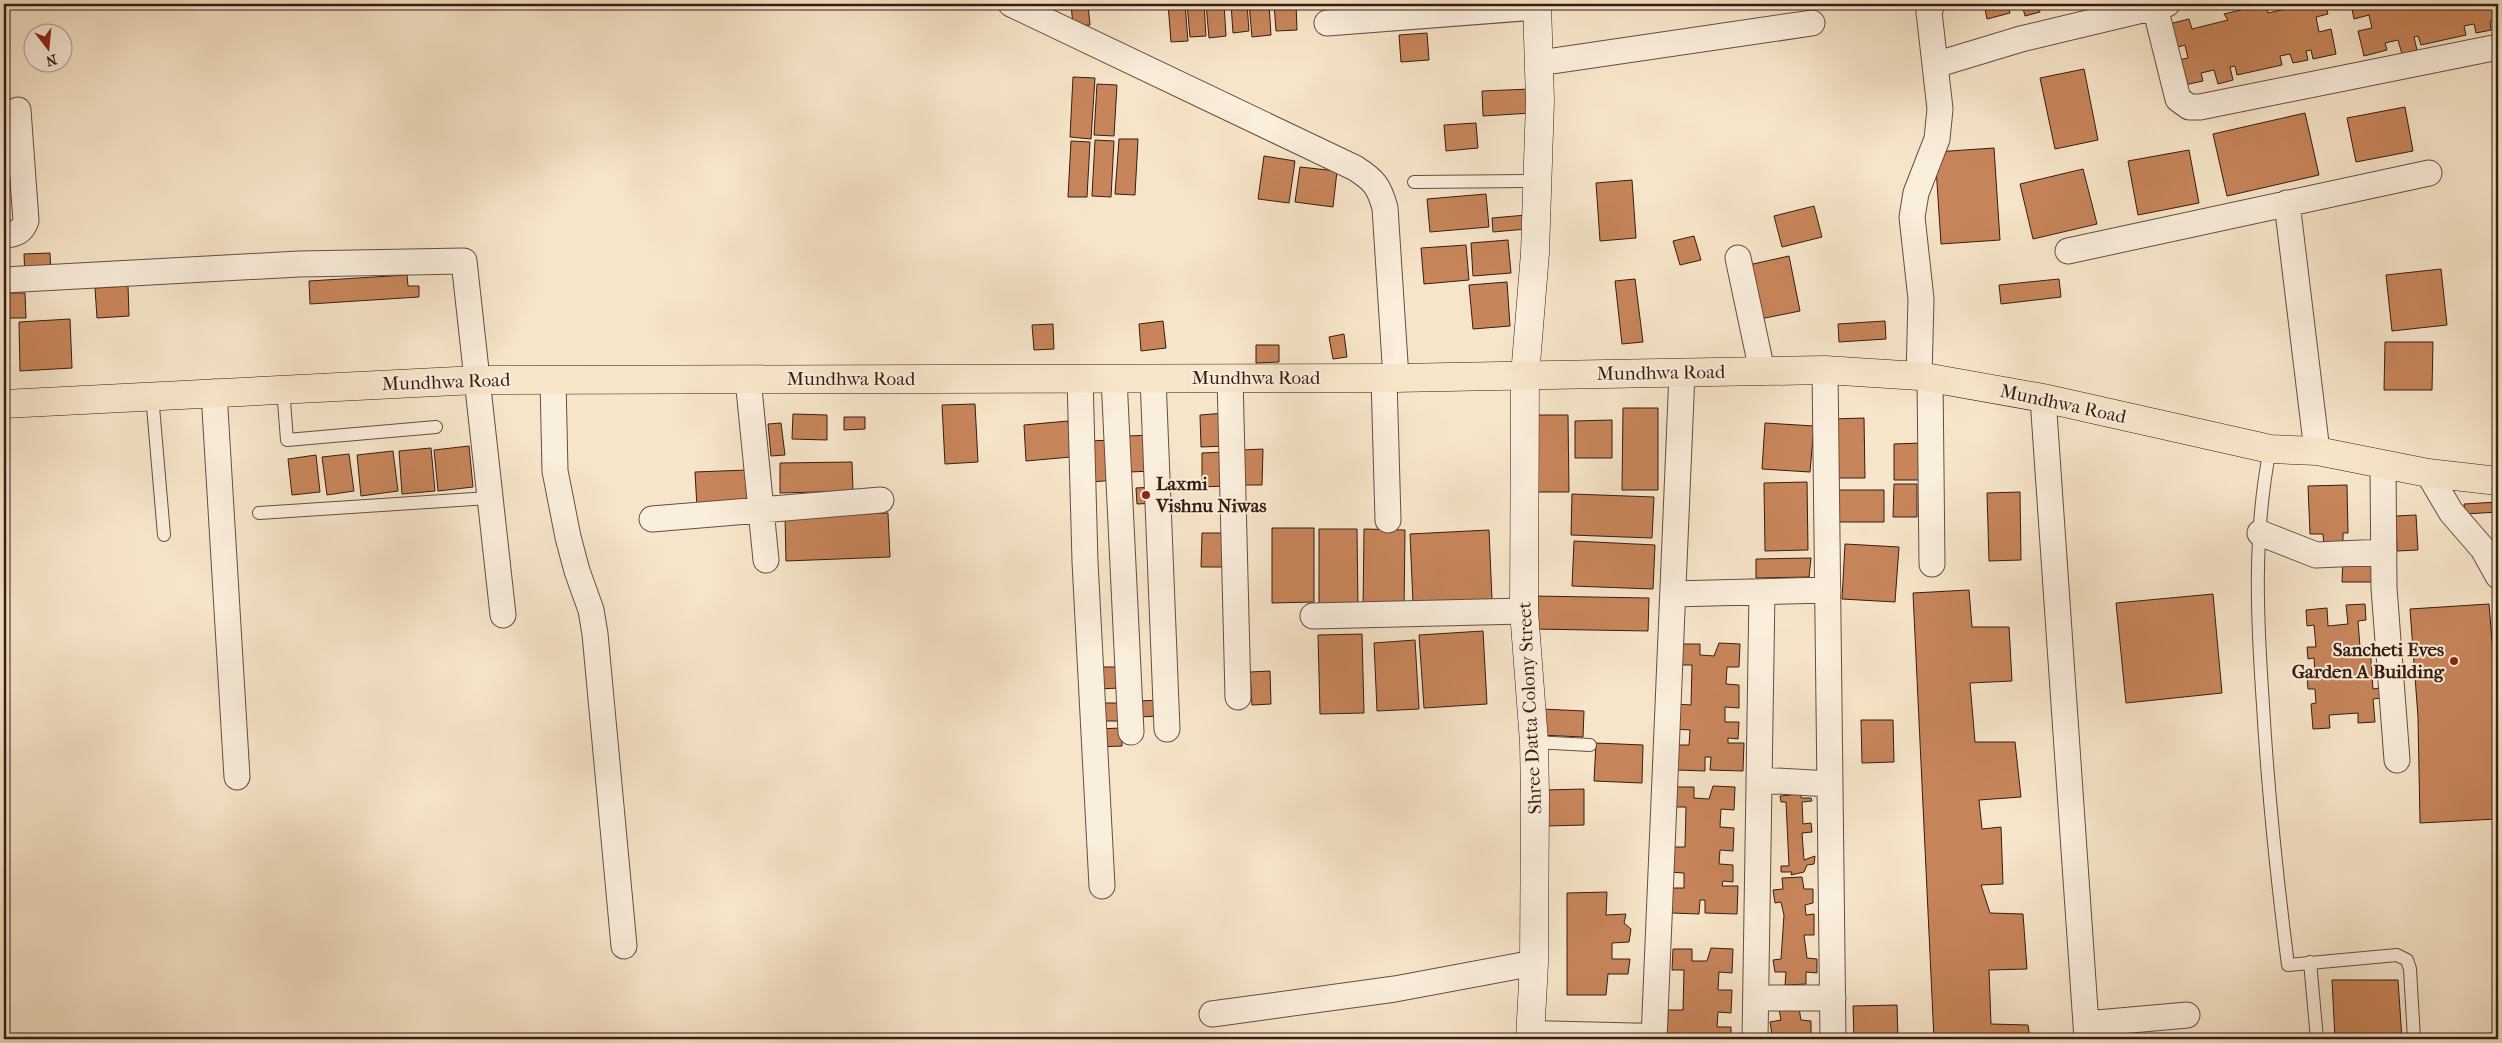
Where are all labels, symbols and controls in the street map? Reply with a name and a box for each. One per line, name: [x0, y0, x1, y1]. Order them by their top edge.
north arrow: [22, 22, 72, 72]
text: N: [44, 50, 59, 70]
street label: Mundhwa Road: [1597, 361, 1726, 385]
street label: Mundhwa Road: [1192, 367, 1321, 389]
street label: Mundhwa Road: [787, 368, 916, 390]
street label: Mundhwa Road: [381, 369, 511, 395]
street label: Mundhwa Road: [1998, 380, 2129, 428]
place label: Laxmi Vishnu Niwas: [1155, 473, 1266, 517]
marker: Laxmi Vishnu Niwas: [1140, 489, 1152, 501]
street label: Shree Datta Colony Street: [1513, 601, 1547, 815]
place label: Sancheti Eves Garden A Building: [2292, 639, 2445, 683]
marker: Sancheti Eves Garden A Building: [2448, 655, 2460, 667]

